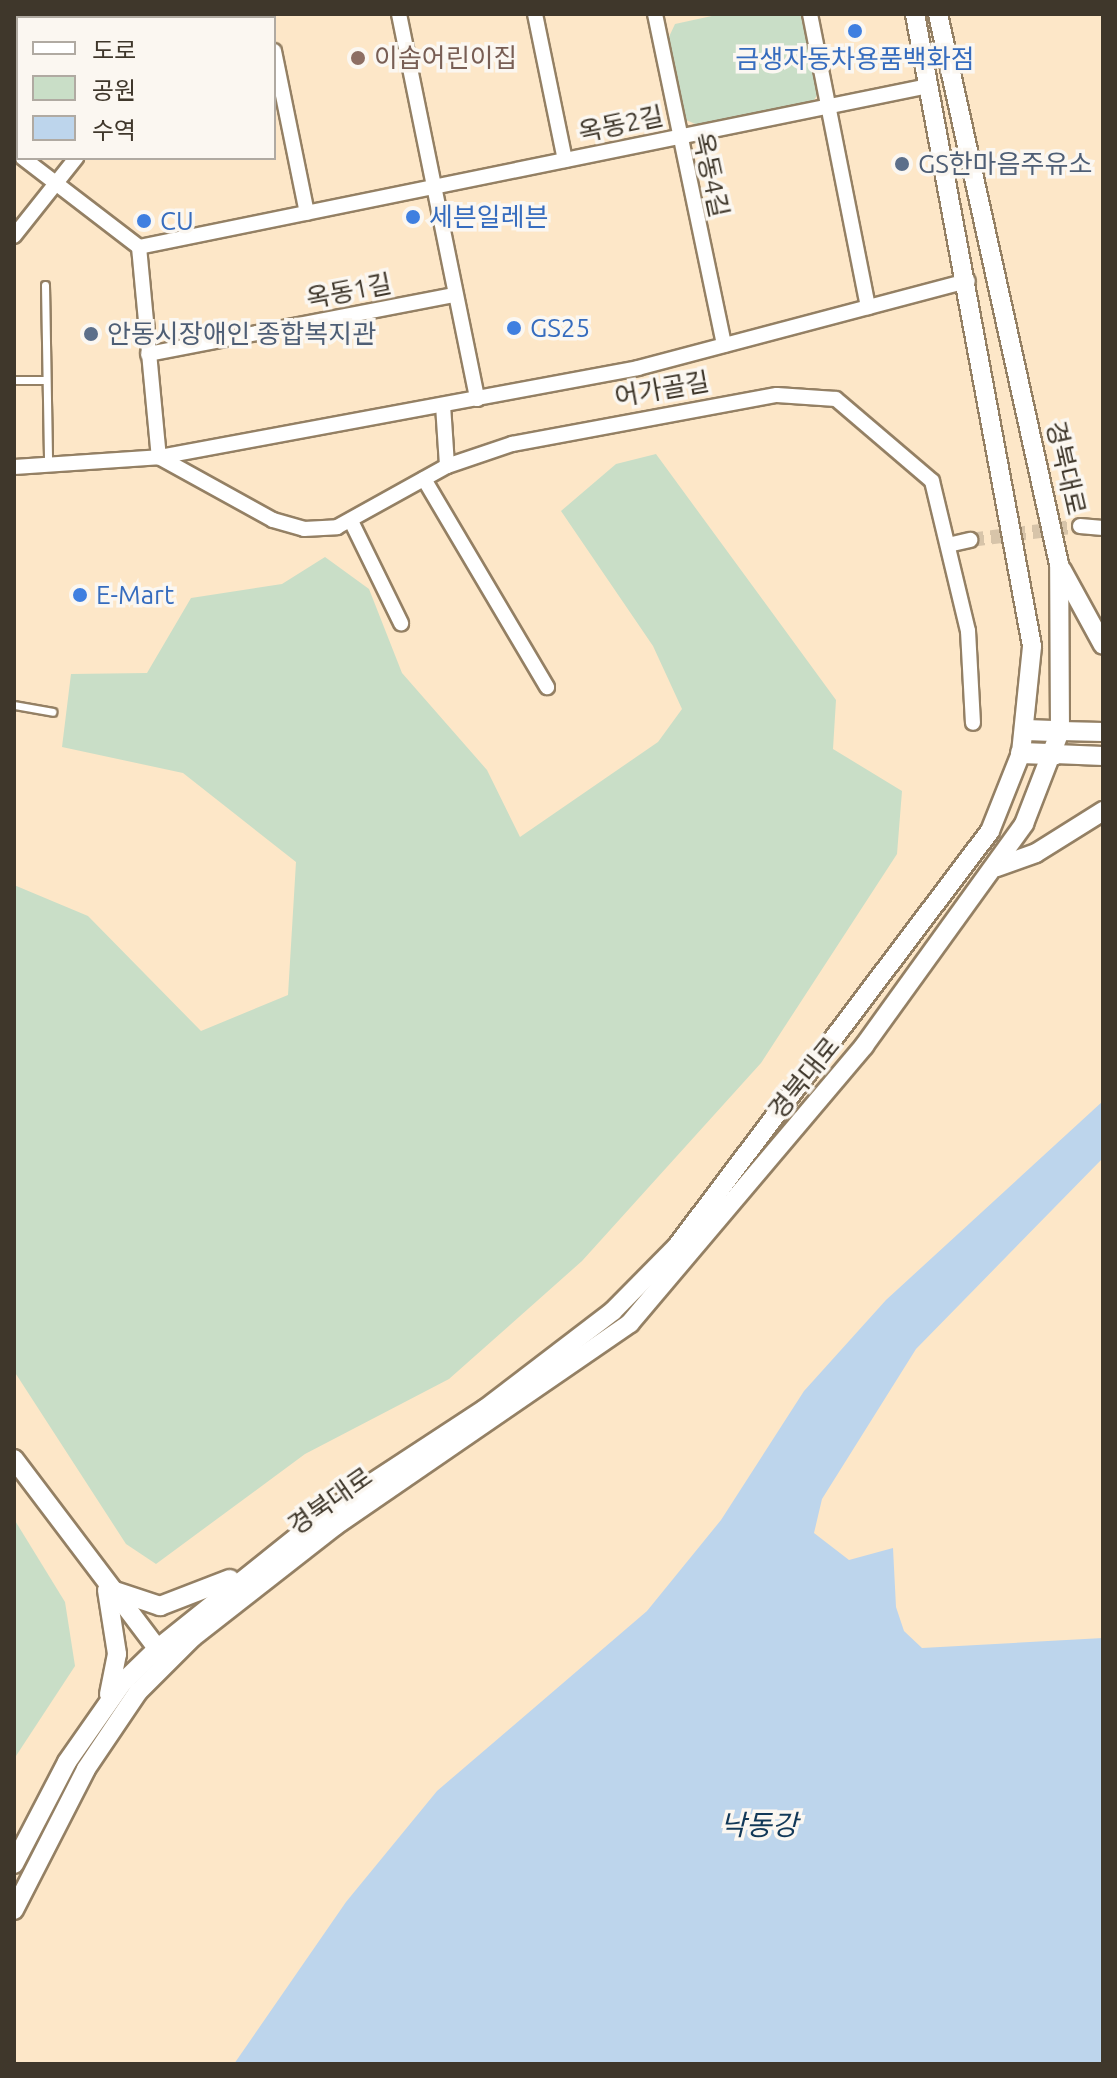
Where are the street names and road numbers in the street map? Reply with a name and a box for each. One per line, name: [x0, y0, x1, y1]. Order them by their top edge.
street label: 옥동2길: [575, 100, 667, 148]
street label: 옥동4길: [687, 129, 735, 221]
street label: 옥동1길: [304, 267, 394, 315]
street label: 어가골길: [612, 365, 712, 413]
street label: 경북대로: [1040, 418, 1092, 518]
street label: 경북대로: [762, 1031, 846, 1125]
street label: 경북대로: [282, 1461, 378, 1541]

